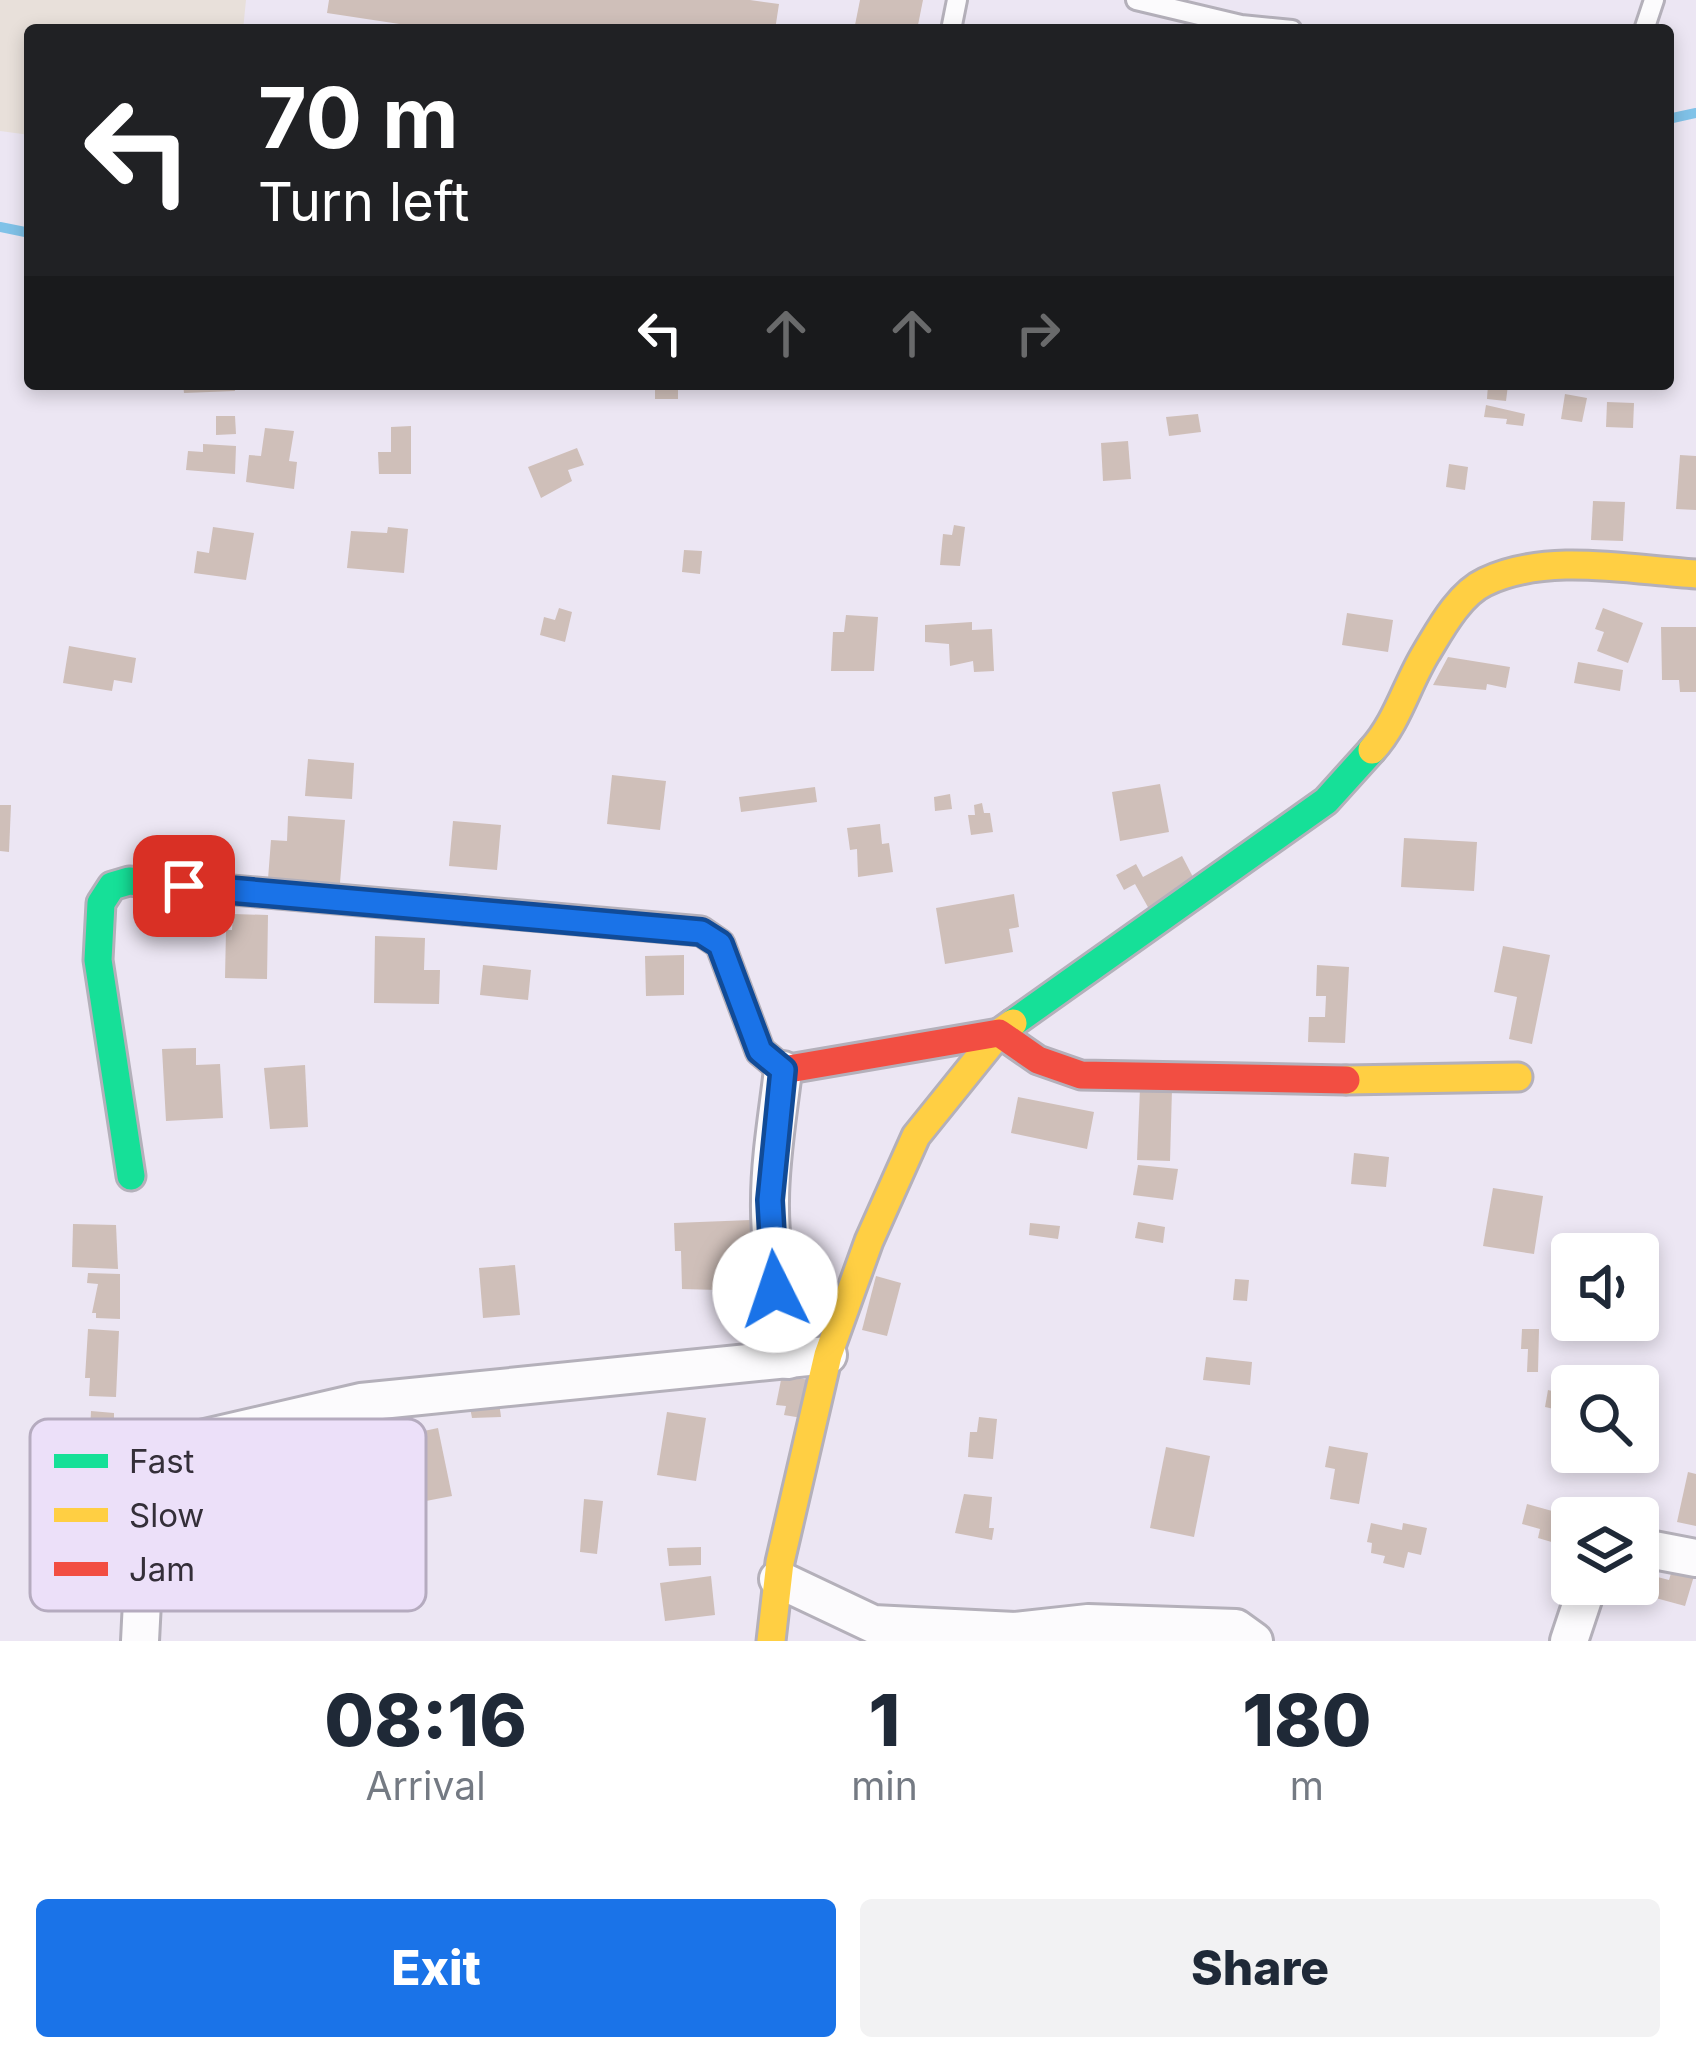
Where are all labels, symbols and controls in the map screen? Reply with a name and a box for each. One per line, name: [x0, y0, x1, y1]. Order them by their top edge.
text: 70 m: [258, 67, 459, 168]
icon: left: [60, 72, 216, 228]
text: Turn left: [258, 169, 469, 234]
icon: left: [627, 300, 693, 366]
icon: ahead: [753, 300, 819, 366]
icon: ahead: [879, 300, 945, 366]
icon: right: [1005, 300, 1071, 366]
pin: [133, 835, 235, 937]
icon: arrive: [151, 853, 217, 919]
position arrow: [712, 1227, 838, 1353]
map controls: [1551, 1233, 1659, 1605]
button: sound: [1551, 1233, 1659, 1341]
button: search: [1551, 1365, 1659, 1473]
legend: [30, 1419, 426, 1611]
text: Fast: [129, 1441, 195, 1481]
text: Slow: [129, 1495, 204, 1535]
button: layers: [1551, 1497, 1659, 1605]
text: Jam: [129, 1549, 195, 1589]
text: 08:16: [324, 1676, 527, 1763]
text: 1: [869, 1676, 900, 1763]
text: 180: [1242, 1676, 1372, 1763]
text: Arrival: [366, 1762, 486, 1809]
text: min: [851, 1762, 918, 1809]
text: m: [1290, 1762, 1324, 1809]
button: Exit: [36, 1899, 836, 2037]
button: Share: [860, 1899, 1660, 2037]

